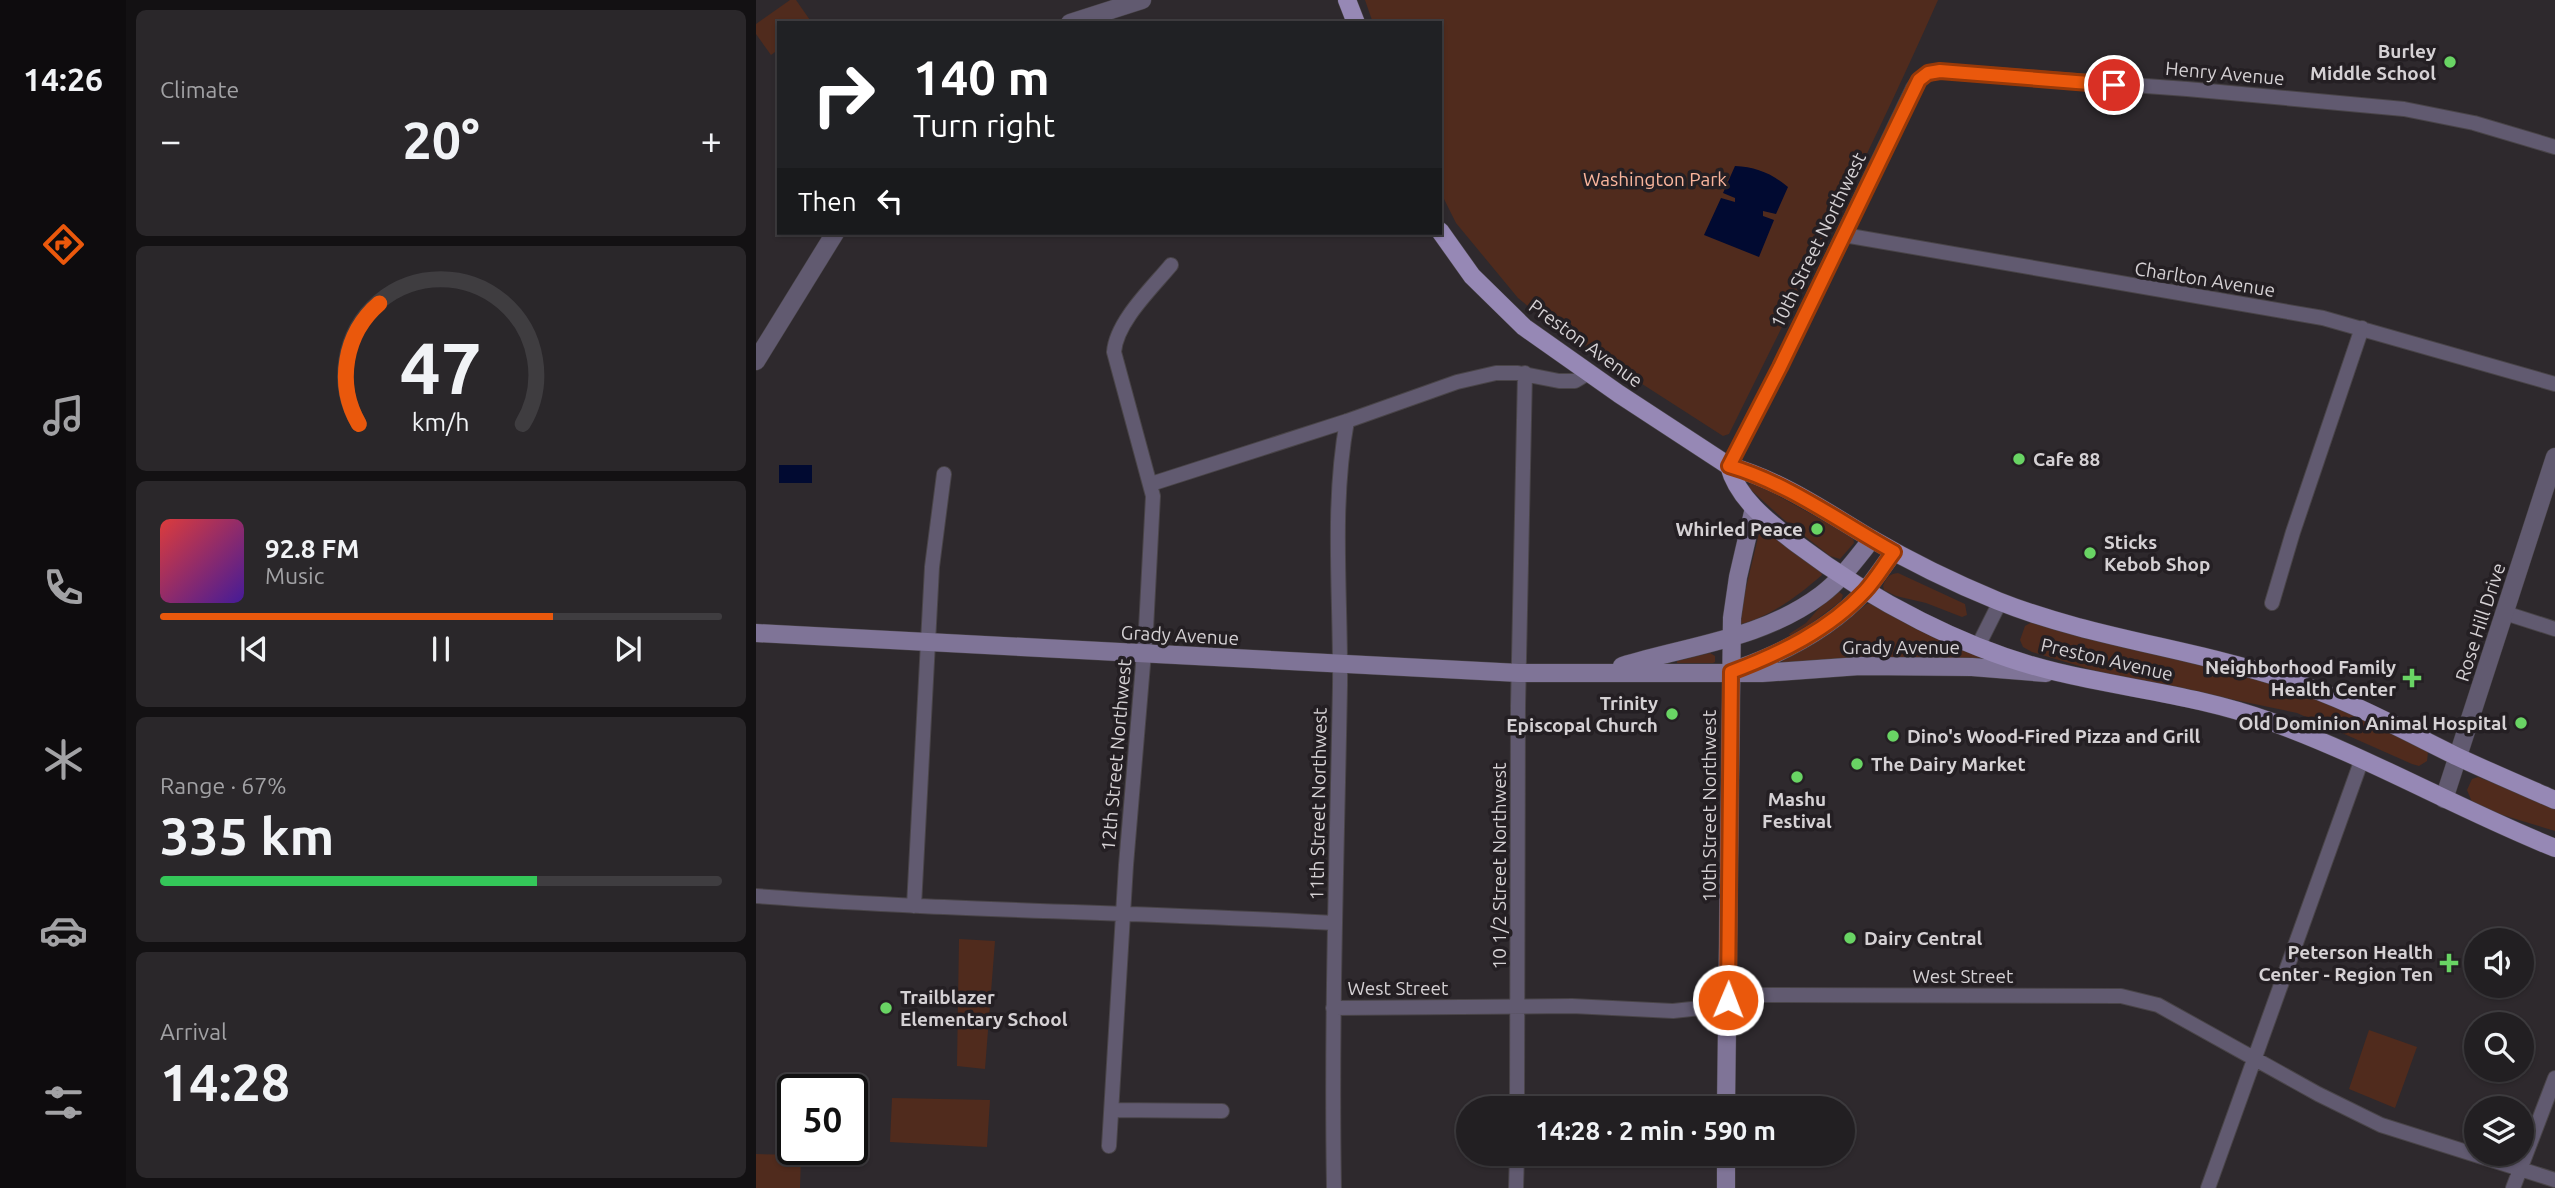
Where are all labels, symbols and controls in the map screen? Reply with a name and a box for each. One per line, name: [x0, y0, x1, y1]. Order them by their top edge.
place label: Burley Middle School: [2310, 40, 2436, 84]
icon: right: [798, 49, 889, 140]
text: 140 m: [913, 49, 1050, 104]
marker: Burley Middle School: [2442, 54, 2458, 70]
pin: [2084, 55, 2144, 115]
street label: Henry Avenue: [2164, 57, 2286, 89]
text: 14:26: [23, 61, 103, 97]
icon: arrive: [2095, 66, 2133, 104]
text: Climate: [160, 77, 239, 102]
text: Turn right: [913, 107, 1055, 143]
text: 20°: [402, 111, 480, 169]
text: −: [160, 119, 181, 161]
text: +: [701, 119, 722, 161]
street label: 10th Street Northwest: [1766, 148, 1870, 331]
park label: Washington Park: [1583, 168, 1727, 190]
icon: left: [871, 182, 909, 220]
text: Then: [798, 187, 857, 216]
icon: directions: [39, 220, 88, 269]
street label: Charlton Avenue: [2133, 257, 2277, 301]
street label: Preston Avenue: [1525, 294, 1647, 392]
text: 47: [400, 327, 482, 409]
icon: music: [39, 391, 88, 440]
text: km/h: [412, 408, 470, 436]
place label: Cafe 88: [2033, 448, 2100, 470]
marker: Cafe 88: [2011, 451, 2027, 467]
place label: Whirled Peace: [1675, 518, 1803, 540]
marker: Whirled Peace: [1809, 521, 1825, 537]
place label: Sticks Kebob Shop: [2104, 531, 2210, 575]
text: 92.8 FM: [265, 534, 359, 563]
marker: Sticks Kebob Shop: [2082, 545, 2098, 561]
street label: Rose Hill Drive: [2451, 560, 2509, 684]
icon: phone: [39, 563, 88, 612]
text: Music: [265, 563, 324, 588]
street label: Grady Avenue: [1120, 621, 1240, 649]
icon: previous: [235, 630, 273, 668]
icon: pause: [422, 630, 460, 668]
icon: next: [609, 630, 647, 668]
street label: Preston Avenue: [2039, 633, 2175, 685]
street label: Grady Avenue: [1842, 636, 1960, 658]
place label: Neighborhood Family Health Center: [2205, 656, 2396, 700]
street label: 12th Street Northwest: [1097, 658, 1135, 852]
marker: Neighborhood Family Health Center: [2402, 668, 2422, 688]
place label: Trinity Episcopal Church: [1506, 692, 1658, 736]
marker: Trinity Episcopal Church: [1664, 706, 1680, 722]
street label: 11th Street Northwest: [1305, 707, 1331, 900]
street label: 10th Street Northwest: [1698, 709, 1720, 902]
place label: Old Dominion Animal Hospital: [2238, 712, 2507, 734]
marker: Old Dominion Animal Hospital: [2513, 715, 2529, 731]
place label: Dino's Wood-Fired Pizza and Grill: [1907, 725, 2201, 747]
marker: Dino's Wood-Fired Pizza and Grill: [1885, 728, 1901, 744]
icon: climate: [39, 735, 88, 784]
place label: The Dairy Market: [1871, 753, 2026, 775]
marker: The Dairy Market: [1849, 756, 1865, 772]
street label: 10 1/2 Street Northwest: [1488, 762, 1510, 970]
marker: Mashu Festival: [1789, 769, 1805, 785]
text: Range · 67%: [160, 773, 287, 798]
place label: Mashu Festival: [1762, 788, 1832, 832]
text: 335 km: [160, 807, 334, 865]
icon: car: [39, 906, 88, 955]
place label: Dairy Central: [1864, 927, 1983, 949]
map controls: [2464, 928, 2534, 1166]
button: sound: [2464, 928, 2534, 998]
marker: Dairy Central: [1842, 930, 1858, 946]
place label: Peterson Health Center - Region Ten: [2258, 941, 2433, 985]
marker: Peterson Health Center - Region Ten: [2439, 953, 2459, 973]
position arrow: [1691, 963, 1765, 1037]
street label: West Street: [1913, 965, 2014, 987]
street label: West Street: [1348, 977, 1449, 999]
place label: Trailblazer Elementary School: [900, 986, 1068, 1030]
marker: Trailblazer Elementary School: [878, 1000, 894, 1016]
button: search: [2464, 1012, 2534, 1082]
text: Arrival: [160, 1019, 227, 1044]
text: 14:28: [160, 1053, 290, 1111]
speed limit sign: 50: [777, 1074, 868, 1165]
icon: filters: [39, 1078, 88, 1127]
button: layers: [2464, 1096, 2534, 1166]
text: 14:28 · 2 min · 590 m: [1535, 1116, 1776, 1145]

